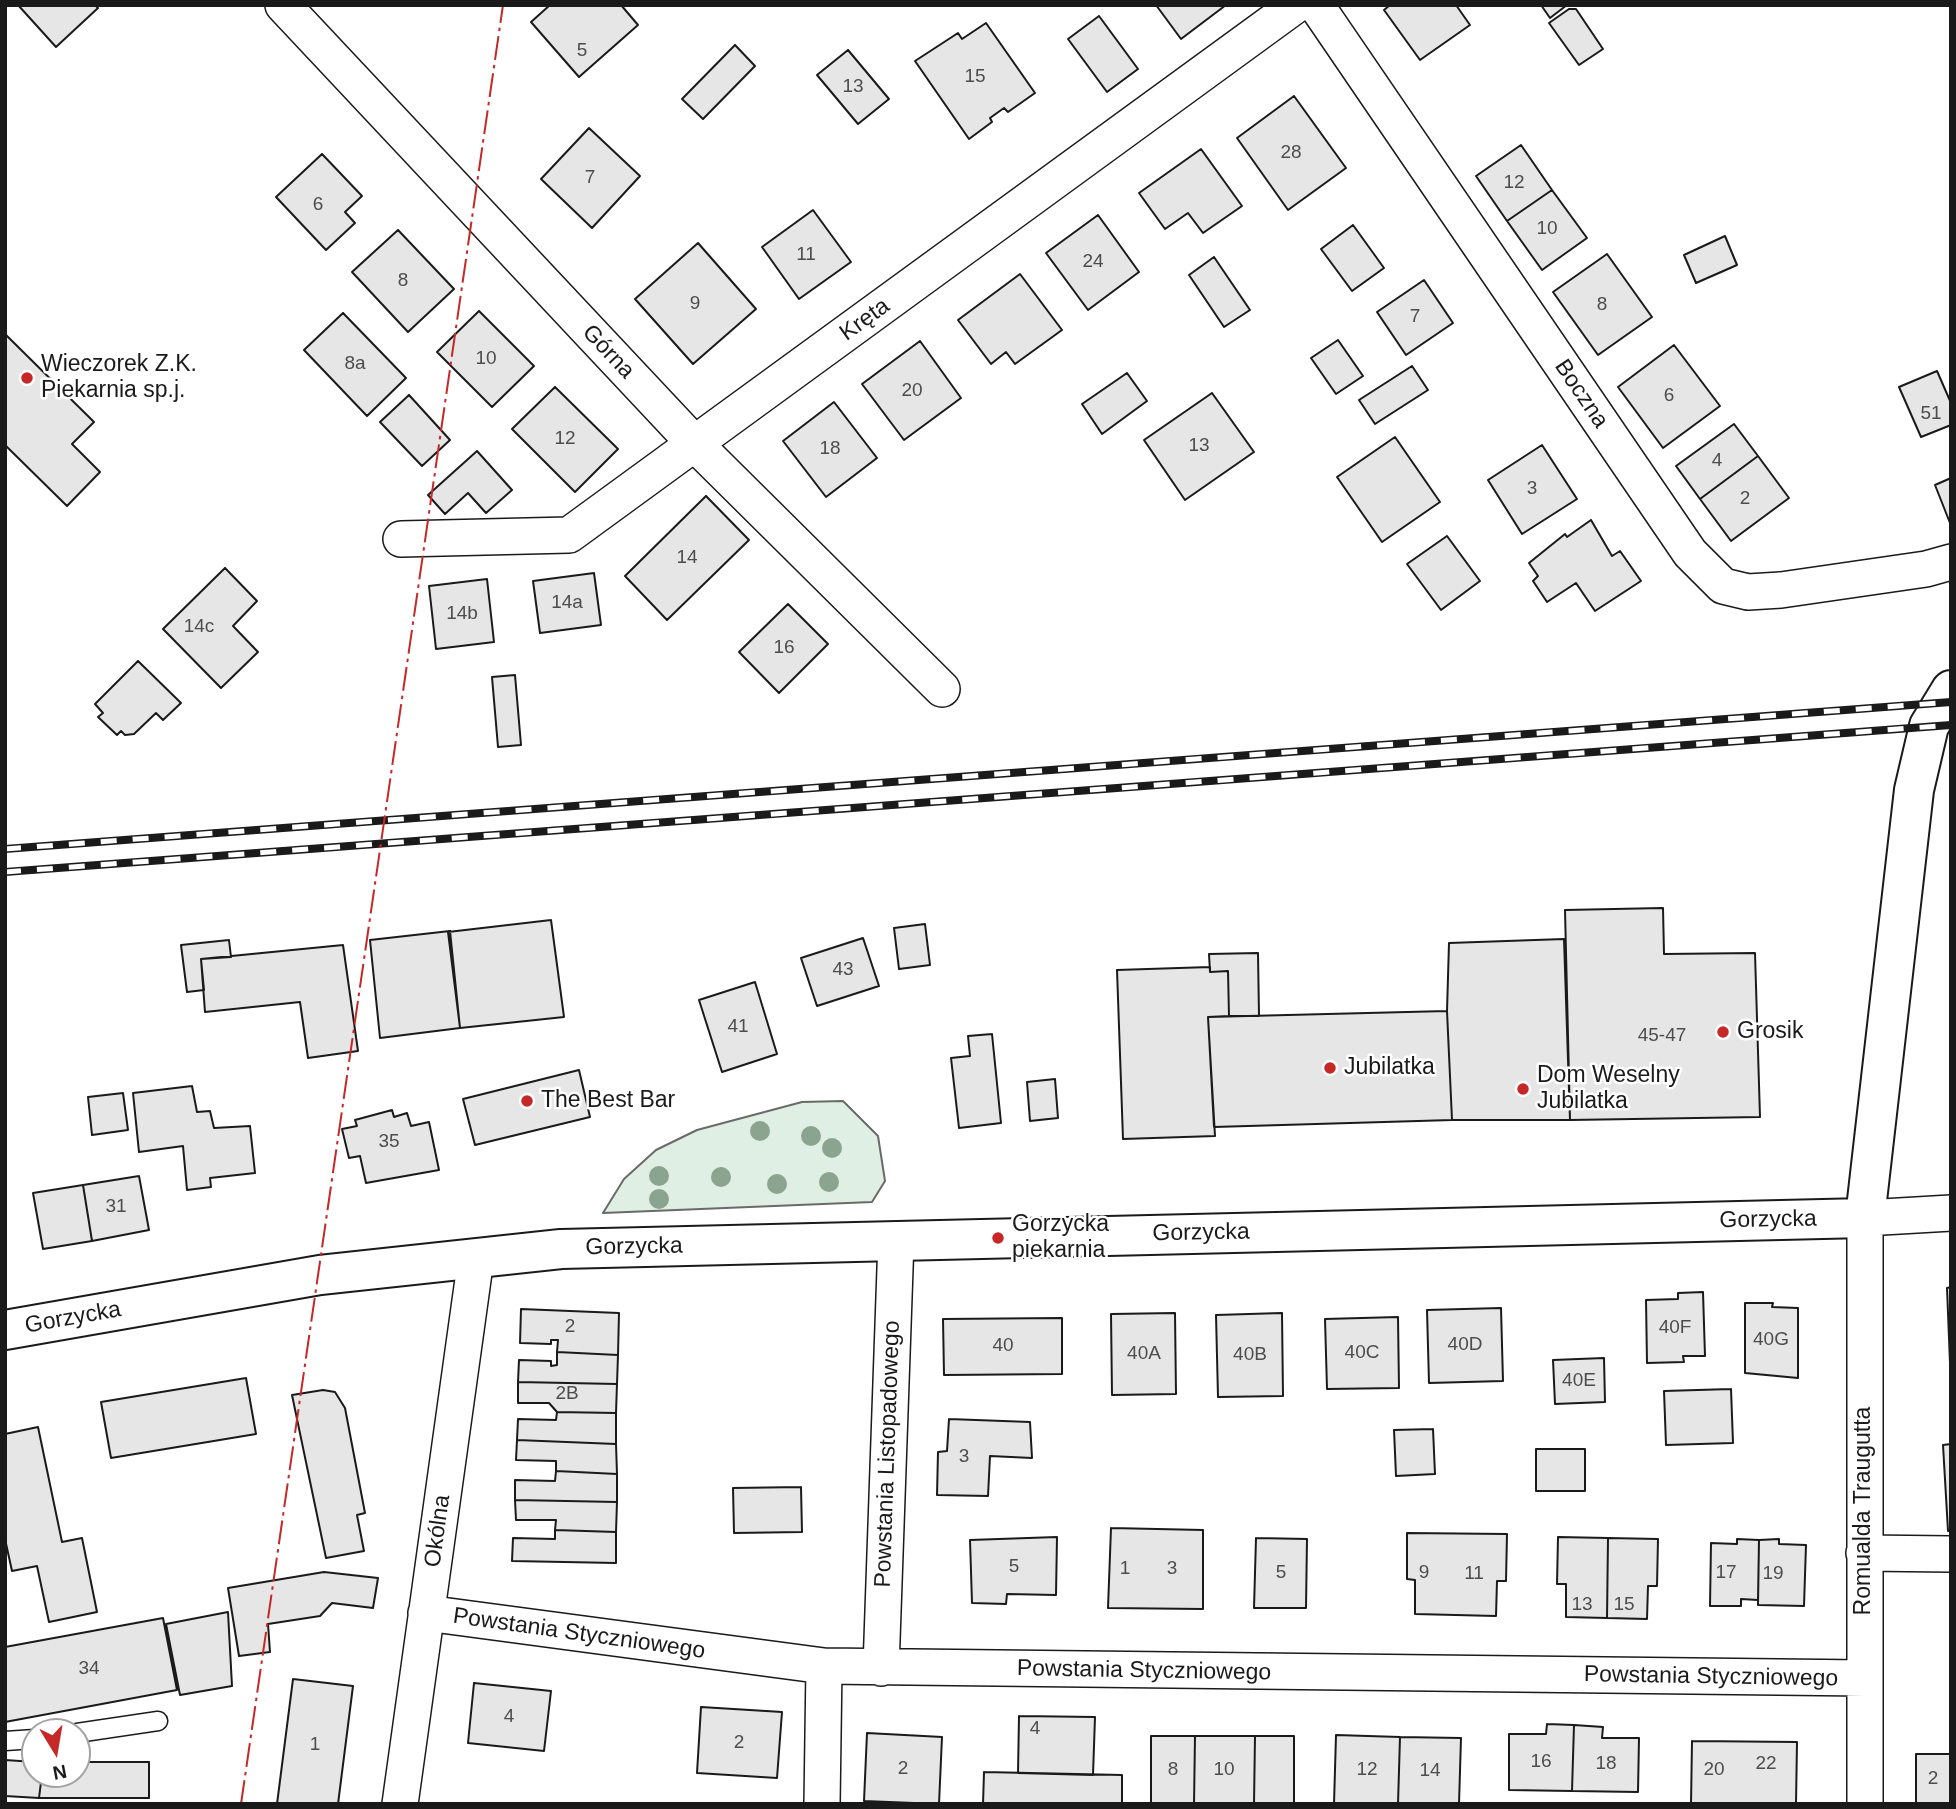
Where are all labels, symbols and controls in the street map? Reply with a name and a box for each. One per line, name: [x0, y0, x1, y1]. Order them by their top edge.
house number: 5: [577, 40, 587, 62]
house number: 15: [964, 66, 986, 88]
house number: 13: [842, 76, 864, 98]
house number: 28: [1280, 142, 1302, 164]
house number: 7: [585, 167, 595, 189]
house number: 12: [1503, 172, 1525, 194]
house number: 6: [313, 194, 323, 216]
house number: 10: [1536, 218, 1558, 240]
house number: 11: [796, 244, 816, 266]
house number: 24: [1082, 251, 1104, 273]
house number: 8: [398, 270, 408, 292]
house number: 9: [690, 293, 700, 315]
street label: Kręta: [835, 293, 895, 347]
house number: 8: [1597, 294, 1607, 316]
house number: 7: [1410, 306, 1420, 328]
street label: Górna: [576, 319, 640, 385]
house number: 10: [475, 348, 497, 370]
place label: Wieczorek Z.K. Piekarnia sp.j.: [41, 351, 197, 405]
house number: 8a: [344, 353, 366, 375]
street label: Boczna: [1548, 354, 1614, 434]
marker: Wieczorek Z.K. Piekarnia sp.j.: [19, 370, 35, 386]
house number: 20: [901, 380, 923, 402]
house number: 6: [1664, 385, 1674, 407]
house number: 51: [1920, 403, 1942, 425]
house number: 12: [554, 428, 576, 450]
house number: 13: [1188, 435, 1210, 457]
house number: 18: [819, 438, 841, 460]
house number: 4: [1712, 450, 1722, 472]
house number: 3: [1527, 478, 1537, 500]
house number: 2: [1740, 488, 1750, 510]
house number: 14: [676, 547, 698, 569]
house number: 14a: [551, 592, 583, 614]
house number: 14b: [446, 603, 478, 625]
house number: 14c: [184, 616, 214, 638]
house number: 16: [773, 637, 795, 659]
house number: 43: [832, 959, 854, 981]
house number: 41: [727, 1016, 749, 1038]
place label: Grosik: [1737, 1018, 1803, 1046]
marker: Grosik: [1715, 1024, 1731, 1040]
house number: 45-47: [1638, 1025, 1686, 1047]
place label: Jubilatka: [1344, 1054, 1435, 1082]
marker: Jubilatka: [1322, 1060, 1338, 1076]
place label: Dom Weselny Jubilatka: [1537, 1062, 1680, 1116]
marker: Dom Weselny Jubilatka: [1515, 1081, 1531, 1097]
place label: The Best Bar: [541, 1087, 675, 1115]
marker: The Best Bar: [519, 1093, 535, 1109]
house number: 35: [378, 1131, 400, 1153]
house number: 31: [105, 1196, 127, 1218]
street label: Gorzycka: [1719, 1205, 1817, 1235]
place label: Gorzycka piekarnia: [1012, 1211, 1109, 1265]
street label: Gorzycka: [1152, 1218, 1250, 1248]
marker: Gorzycka piekarnia: [990, 1230, 1006, 1246]
street label: Gorzycka: [585, 1232, 683, 1262]
street label: Gorzycka: [23, 1296, 123, 1340]
house number: 2: [565, 1316, 575, 1338]
house number: 40F: [1659, 1317, 1691, 1339]
street label: Powstania Listopadowego: [870, 1320, 906, 1588]
house number: 40G: [1753, 1329, 1789, 1351]
house number: 40D: [1448, 1334, 1482, 1356]
house number: 40: [992, 1335, 1014, 1357]
house number: 40C: [1345, 1342, 1379, 1364]
house number: 40A: [1127, 1343, 1161, 1365]
house number: 40B: [1233, 1344, 1267, 1366]
house number: 40E: [1562, 1370, 1596, 1392]
house number: 2B: [555, 1383, 579, 1405]
street label: Romualda Traugutta: [1850, 1407, 1878, 1615]
house number: 3: [959, 1446, 969, 1468]
street label: Okólna: [419, 1493, 457, 1569]
house number: 5: [1009, 1556, 1019, 1578]
house number: 1: [1120, 1558, 1130, 1580]
house number: 3: [1167, 1558, 1177, 1580]
house number: 5: [1276, 1562, 1286, 1584]
house number: 9: [1419, 1562, 1429, 1584]
house number: 17: [1715, 1562, 1737, 1584]
house number: 11: [1464, 1563, 1484, 1585]
house number: 19: [1762, 1563, 1784, 1585]
house number: 13: [1571, 1594, 1593, 1616]
house number: 15: [1613, 1594, 1635, 1616]
street label: Powstania Styczniowego: [451, 1603, 707, 1665]
street label: Powstania Styczniowego: [1017, 1655, 1271, 1687]
house number: 34: [78, 1658, 100, 1680]
street label: Powstania Styczniowego: [1584, 1661, 1838, 1693]
house number: 4: [504, 1706, 514, 1728]
north arrow: [21, 1718, 91, 1788]
house number: 4: [1030, 1718, 1040, 1740]
house number: 2: [734, 1732, 744, 1754]
house number: 1: [310, 1734, 320, 1756]
house number: 16: [1530, 1751, 1552, 1773]
house number: 18: [1595, 1753, 1617, 1775]
house number: 22: [1755, 1753, 1777, 1775]
house number: 2: [898, 1758, 908, 1780]
house number: 8: [1168, 1759, 1178, 1781]
house number: 10: [1213, 1759, 1235, 1781]
house number: 12: [1356, 1759, 1378, 1781]
house number: 20: [1703, 1759, 1725, 1781]
house number: 14: [1419, 1760, 1441, 1782]
text: N: [51, 1761, 68, 1784]
house number: 2: [1928, 1768, 1938, 1790]

